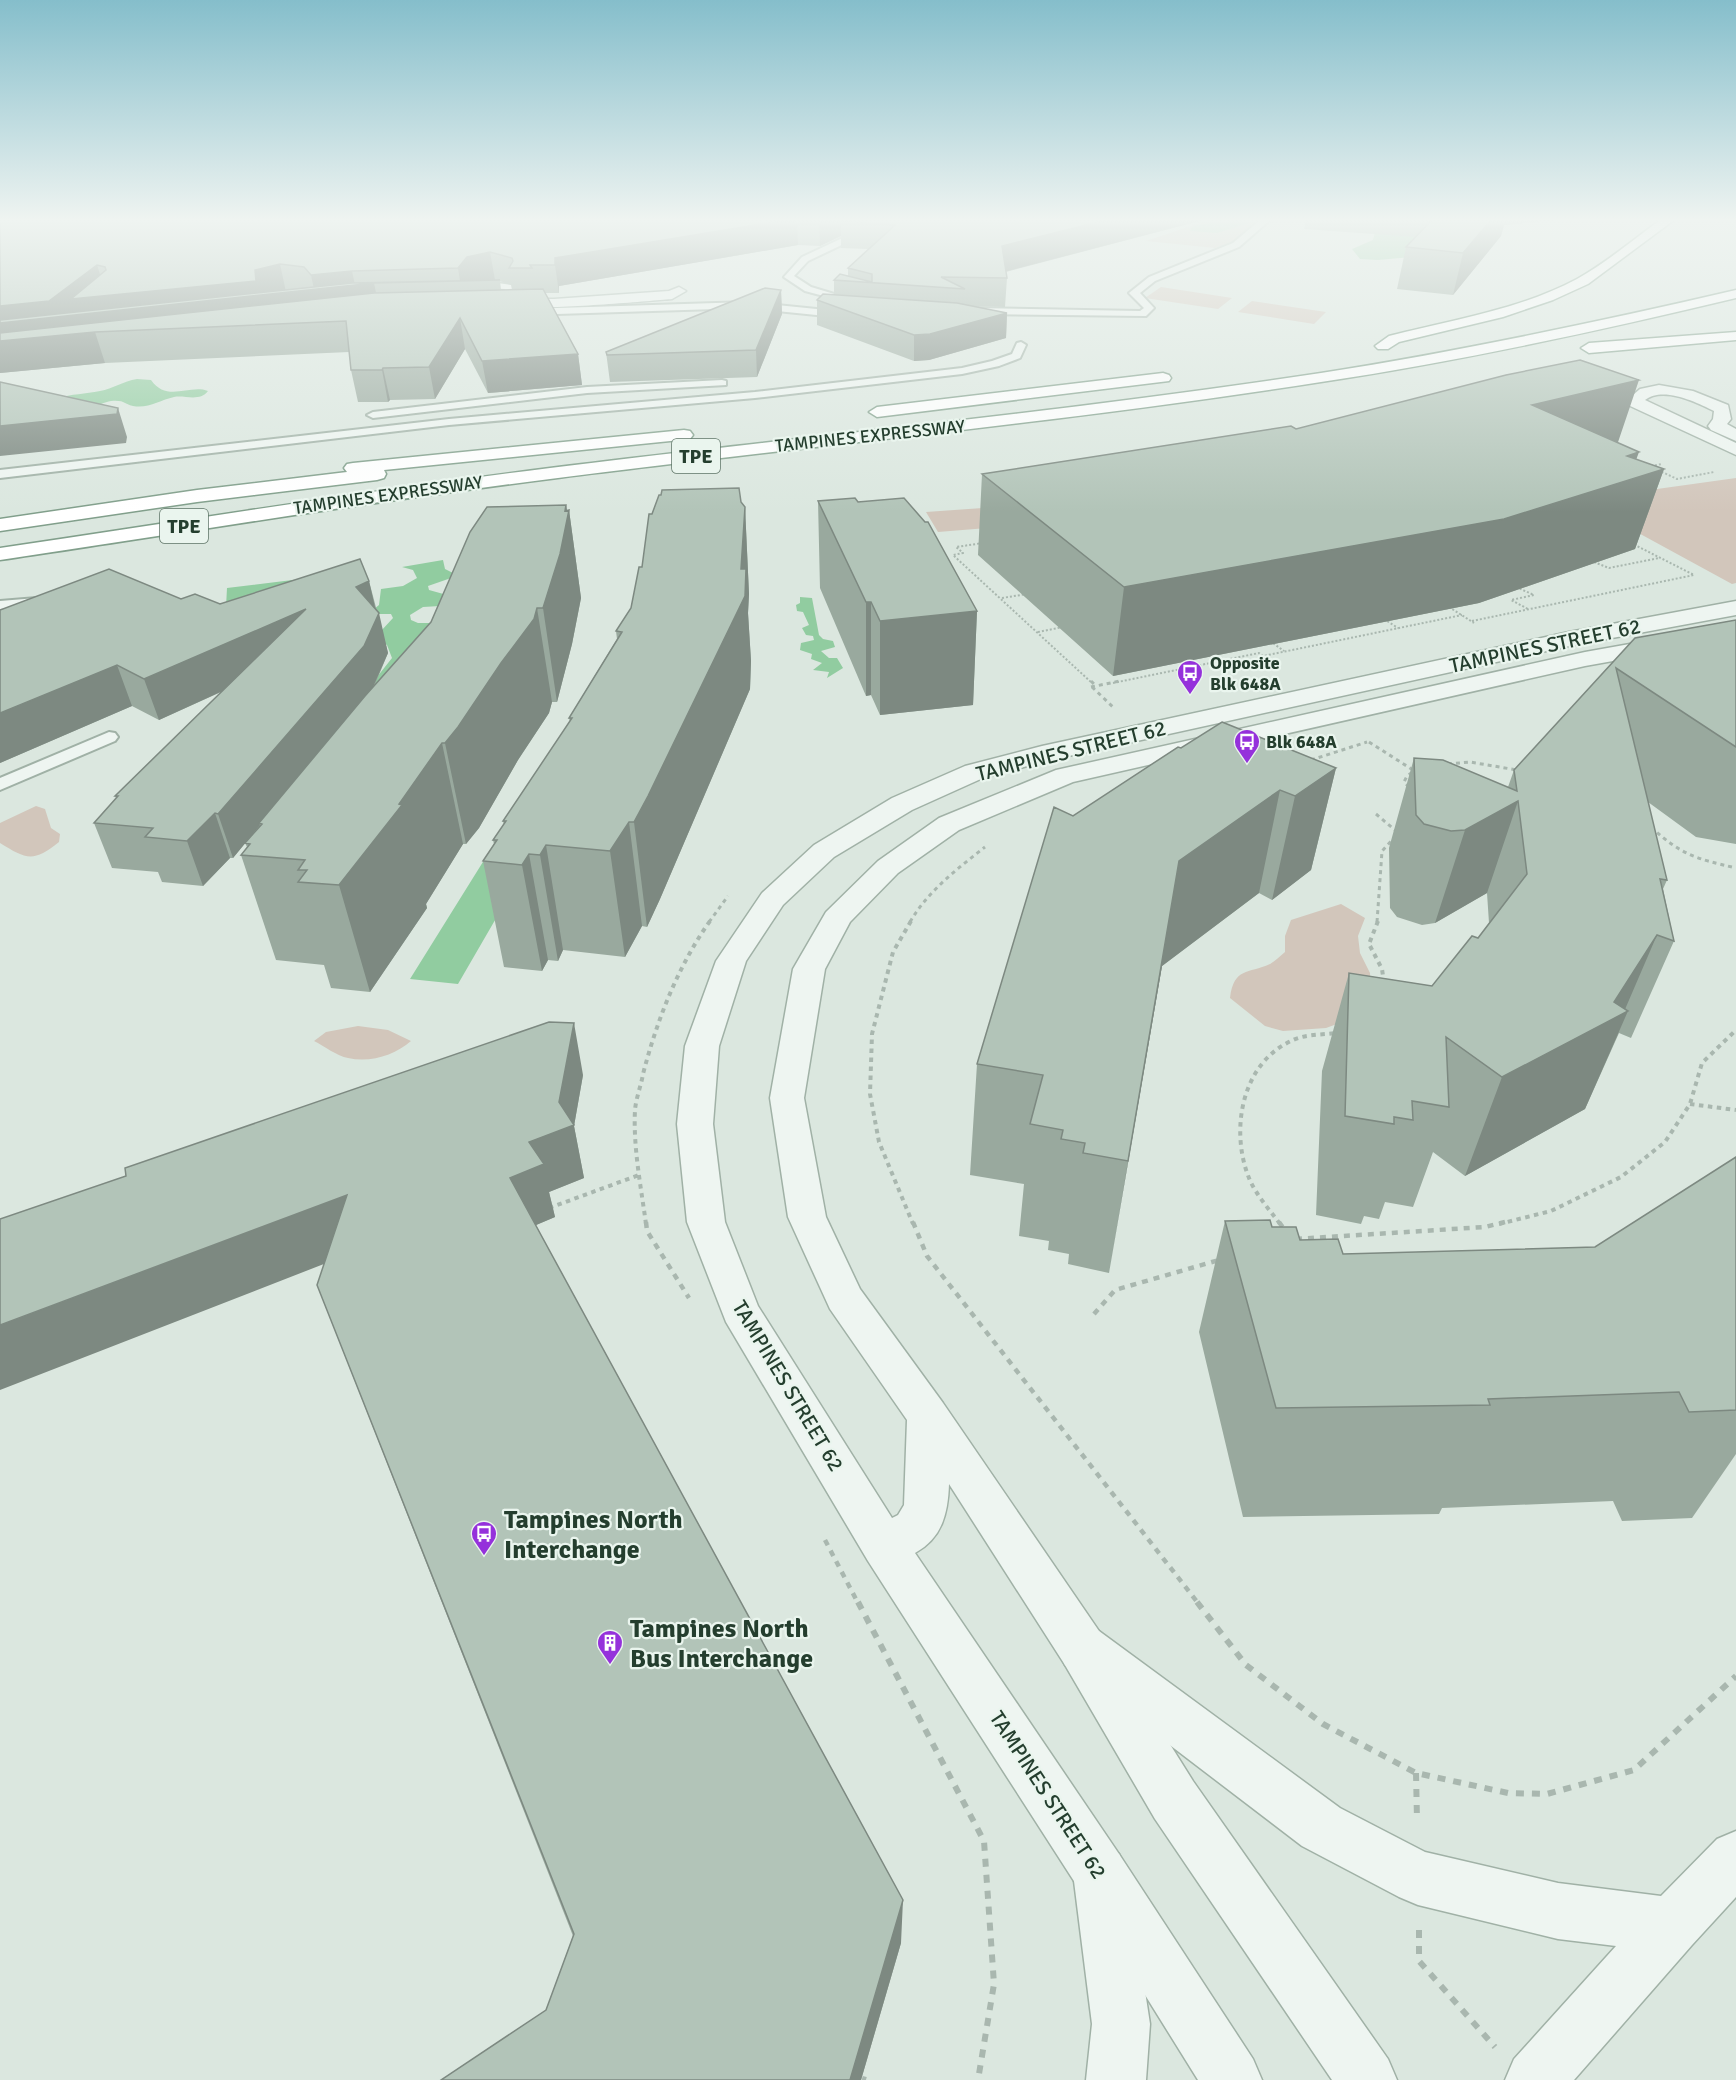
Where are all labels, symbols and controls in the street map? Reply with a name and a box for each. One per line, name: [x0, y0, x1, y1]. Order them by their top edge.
street label: TAMPINES EXPRESSWAY: [774, 415, 966, 457]
road number: TPE: [672, 439, 720, 473]
street label: TAMPINES EXPRESSWAY: [292, 471, 484, 519]
road number: TPE: [160, 509, 208, 543]
street label: TAMPINES STREET 62: [1447, 613, 1643, 679]
place label: Opposite Blk 648A: [1210, 652, 1281, 695]
bus stop icon: Opposite Blk 648A: [1175, 658, 1205, 696]
street label: TAMPINES STREET 62: [973, 715, 1169, 787]
bus stop icon: Blk 648A: [1232, 727, 1262, 765]
place label: Blk 648A: [1266, 731, 1337, 753]
street label: TAMPINES STREET 62: [727, 1296, 849, 1476]
place label: Tampines North Interchange: [504, 1504, 683, 1566]
bus stop icon: Tampines North Interchange: [469, 1519, 499, 1557]
place label: Tampines North Bus Interchange: [630, 1613, 813, 1675]
building icon: Tampines North Bus Interchange: [595, 1628, 625, 1666]
street label: TAMPINES STREET 62: [984, 1706, 1112, 1884]

